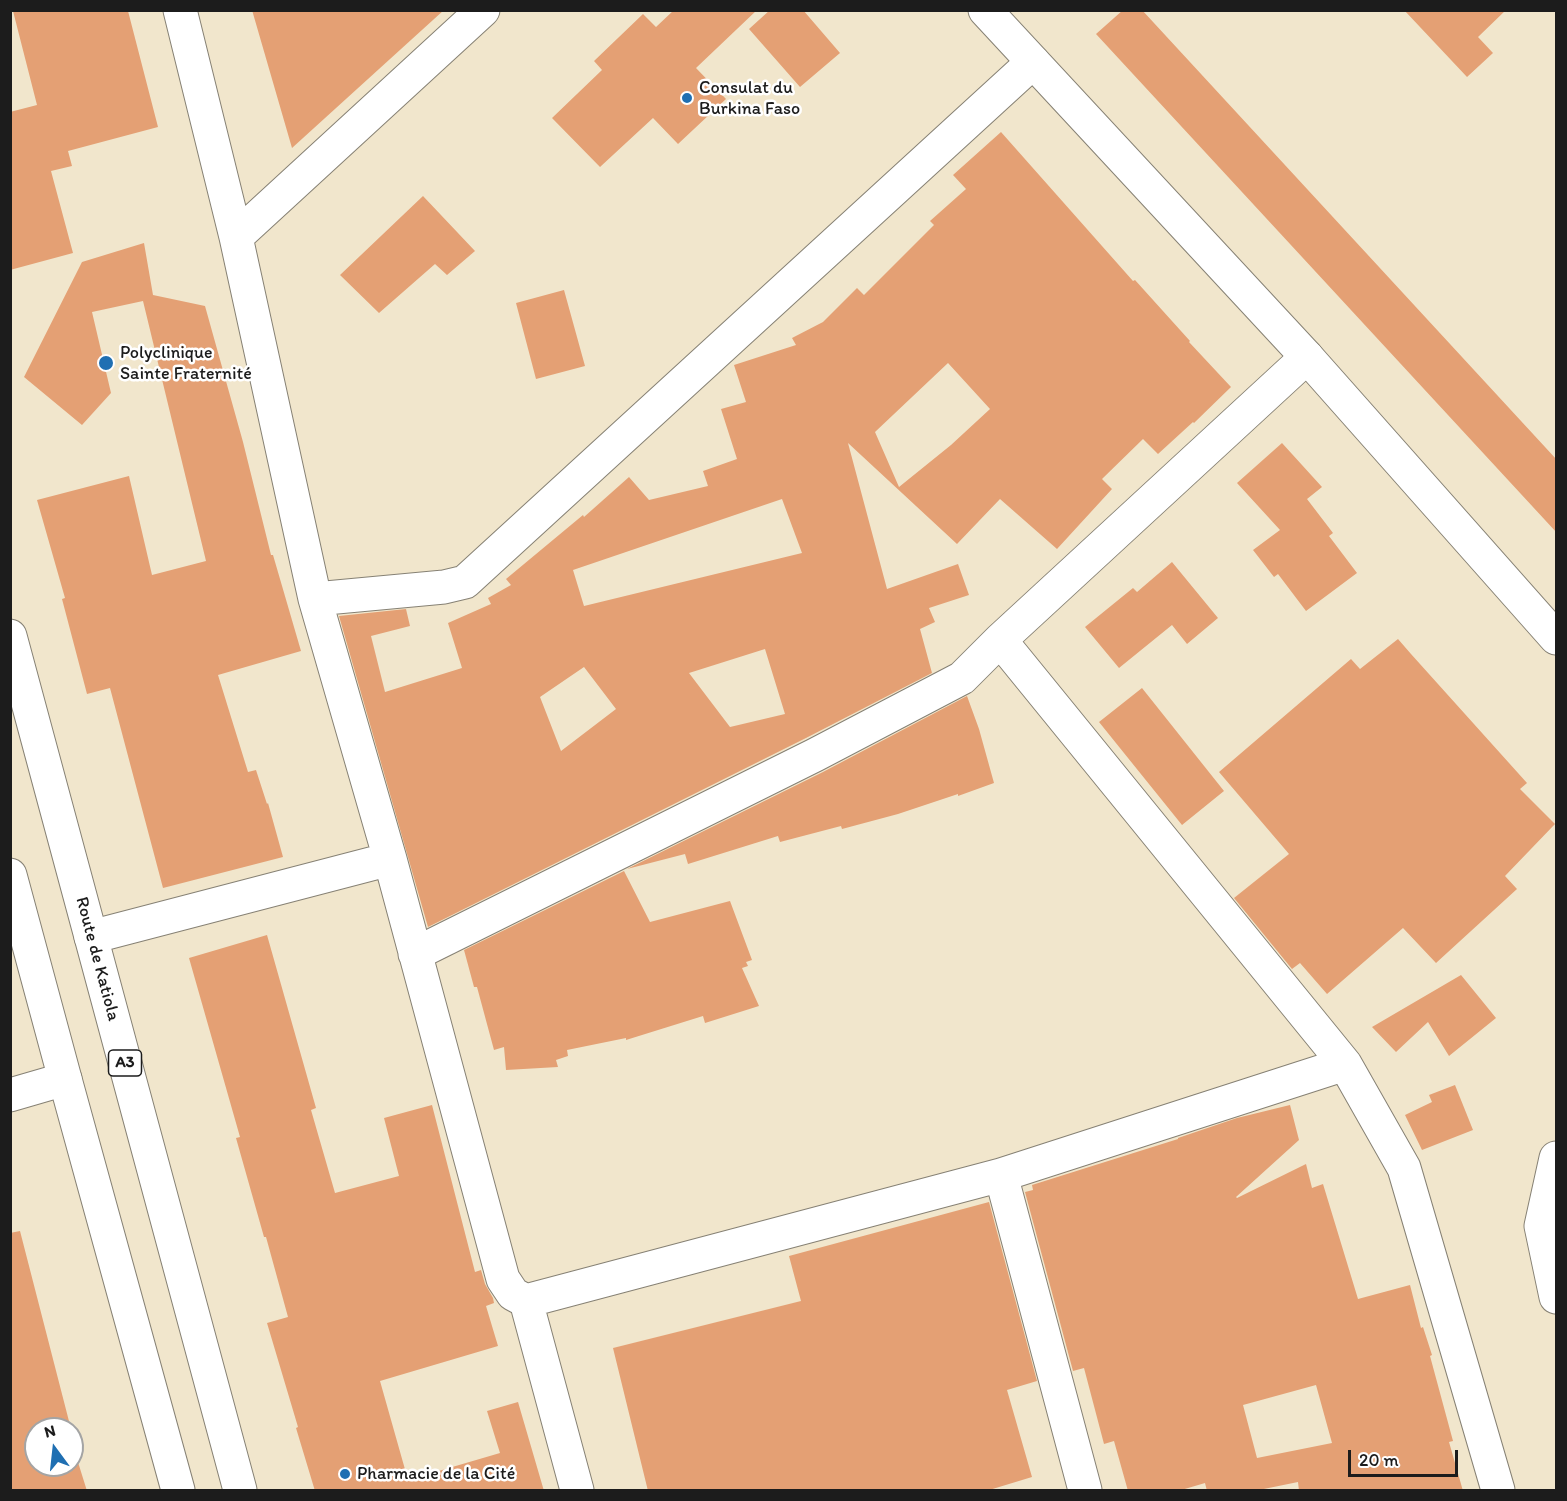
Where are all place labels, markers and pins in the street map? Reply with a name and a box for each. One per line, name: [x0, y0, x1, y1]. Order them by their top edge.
place label: Consulat du Burkina Faso: [699, 77, 800, 119]
marker: Consulat du Burkina Faso: [680, 91, 694, 105]
place label: Polyclinique Sainte Fraternité: [120, 342, 252, 385]
marker: Polyclinique Sainte Fraternité: [97, 354, 115, 372]
place label: Pharmacie de la Cité: [357, 1463, 515, 1485]
marker: Pharmacie de la Cité: [338, 1467, 352, 1481]

